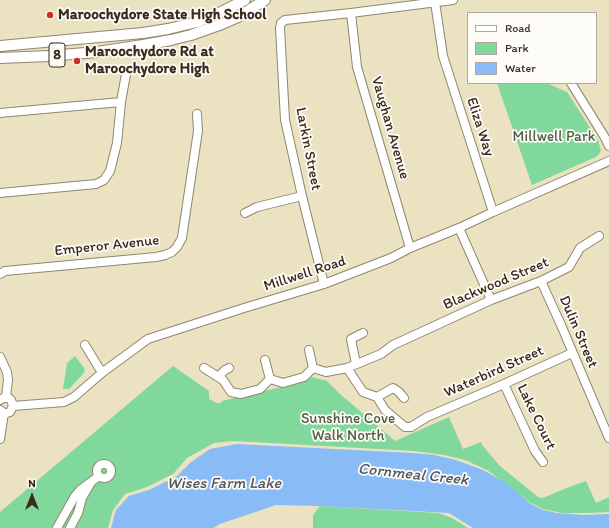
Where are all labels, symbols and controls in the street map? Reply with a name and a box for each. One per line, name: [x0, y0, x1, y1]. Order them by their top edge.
place label: Maroochydore State High School: [58, 6, 266, 24]
marker: Maroochydore State High School: [45, 10, 55, 20]
legend: [467, 12, 597, 84]
text: Road: [505, 21, 531, 35]
text: Park: [505, 41, 529, 55]
road number: 8: [49, 43, 65, 67]
place label: Maroochydore Rd at Maroochydore High: [85, 43, 214, 78]
marker: Maroochydore Rd at Maroochydore High: [72, 56, 82, 66]
text: Water: [505, 61, 536, 75]
street label: Vaughan Avenue: [367, 74, 413, 182]
street label: Eliza Way: [462, 95, 498, 159]
street label: Larkin Street: [291, 106, 325, 192]
park label: Millwell Park: [513, 128, 595, 146]
street label: Emperor Avenue: [54, 232, 160, 260]
street label: Millwell Road: [261, 252, 349, 296]
street label: Blackwood Street: [441, 254, 551, 314]
street label: Dulin Street: [555, 293, 601, 371]
street label: Waterbird Street: [441, 342, 547, 402]
street label: Lake Court: [512, 381, 560, 453]
park label: Sunshine Cove Walk North: [301, 410, 395, 445]
water label: Cornmeal Creek: [357, 460, 469, 490]
water label: Wises Farm Lake: [167, 474, 281, 494]
north arrow: [12, 476, 52, 516]
text: N: [28, 477, 36, 490]

